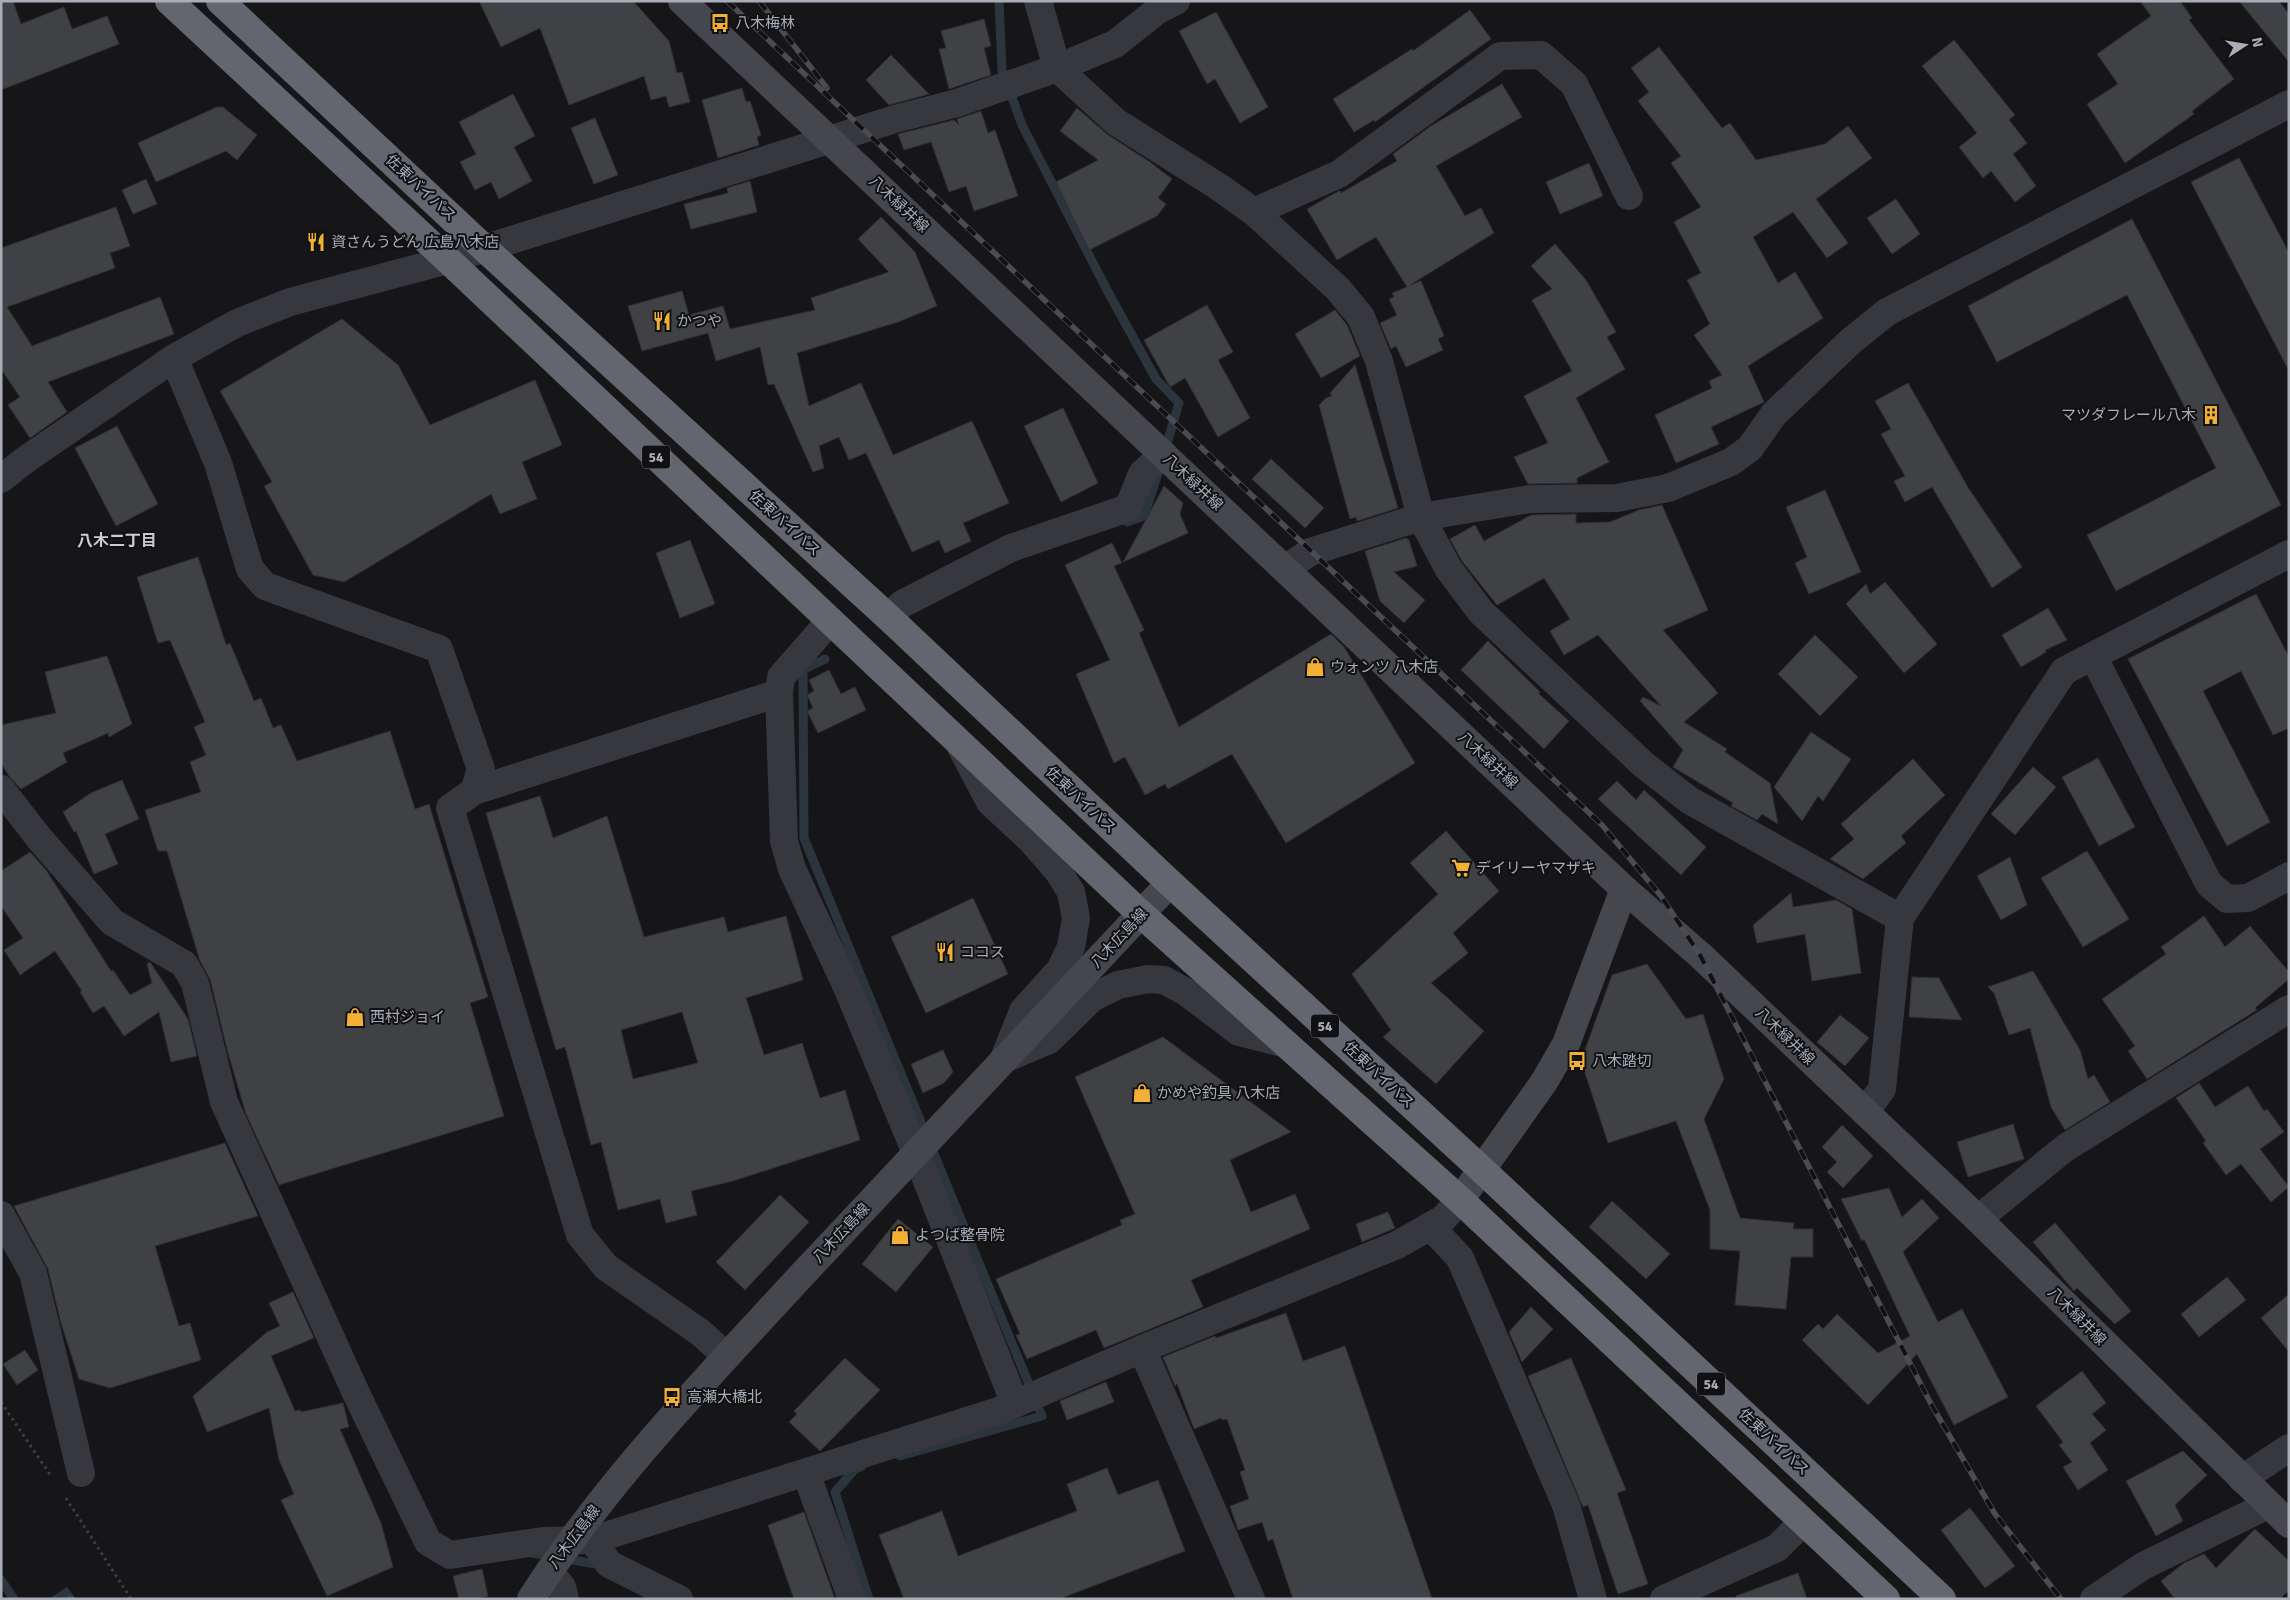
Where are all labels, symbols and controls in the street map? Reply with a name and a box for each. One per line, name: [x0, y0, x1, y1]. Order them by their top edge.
bus stop icon: 八木梅林: [709, 12, 731, 34]
place label: 八木梅林: [735, 14, 795, 32]
north arrow: [2220, 20, 2270, 70]
text: N: [2248, 36, 2267, 49]
street label: 佐東バイパス: [382, 151, 460, 225]
street label: 八木緑井線: [865, 172, 933, 236]
restaurant icon: 資さんうどん 広島八木店: [305, 231, 327, 253]
place label: 資さんうどん 広島八木店: [331, 233, 499, 251]
restaurant icon: かつや: [651, 310, 673, 332]
place label: かつや: [677, 312, 722, 330]
building icon: マツダフレール八木: [2200, 404, 2222, 426]
place label: マツダフレール八木: [2061, 406, 2196, 424]
road number: 54: [642, 446, 670, 468]
street label: 八木緑井線: [1159, 450, 1227, 514]
street label: 佐東バイパス: [746, 486, 824, 560]
district label: 八木二丁目: [77, 531, 157, 551]
shop icon: ウォンツ 八木店: [1304, 656, 1326, 678]
place label: ウォンツ 八木店: [1330, 658, 1438, 676]
street label: 八木緑井線: [1454, 728, 1522, 792]
street label: 佐東バイパス: [1042, 763, 1120, 837]
supermarket icon: デイリーヤマザキ: [1450, 857, 1472, 879]
place label: デイリーヤマザキ: [1476, 859, 1596, 877]
street label: 八木広島線: [1087, 904, 1151, 972]
restaurant icon: ココス: [934, 941, 956, 963]
place label: ココス: [960, 943, 1005, 961]
street label: 八木緑井線: [1752, 1003, 1818, 1069]
shop icon: 西村ジョイ: [344, 1006, 366, 1028]
place label: 西村ジョイ: [370, 1008, 445, 1026]
road number: 54: [1311, 1014, 1339, 1038]
street label: 佐東バイパス: [1340, 1038, 1418, 1112]
bus stop icon: 八木踏切: [1566, 1050, 1588, 1072]
place label: 八木踏切: [1592, 1052, 1652, 1070]
shop icon: かめや釣具 八木店: [1131, 1082, 1153, 1104]
place label: かめや釣具 八木店: [1157, 1084, 1280, 1102]
street label: 八木広島線: [809, 1199, 873, 1267]
shop icon: よつば整骨院: [889, 1224, 911, 1246]
place label: よつば整骨院: [915, 1226, 1005, 1244]
street label: 八木緑井線: [2044, 1283, 2110, 1349]
road number: 54: [1697, 1372, 1725, 1396]
bus stop icon: 高瀬大橋北: [661, 1386, 683, 1408]
place label: 高瀬大橋北: [687, 1388, 762, 1406]
street label: 佐東バイパス: [1735, 1405, 1813, 1479]
street label: 八木広島線: [544, 1502, 604, 1572]

